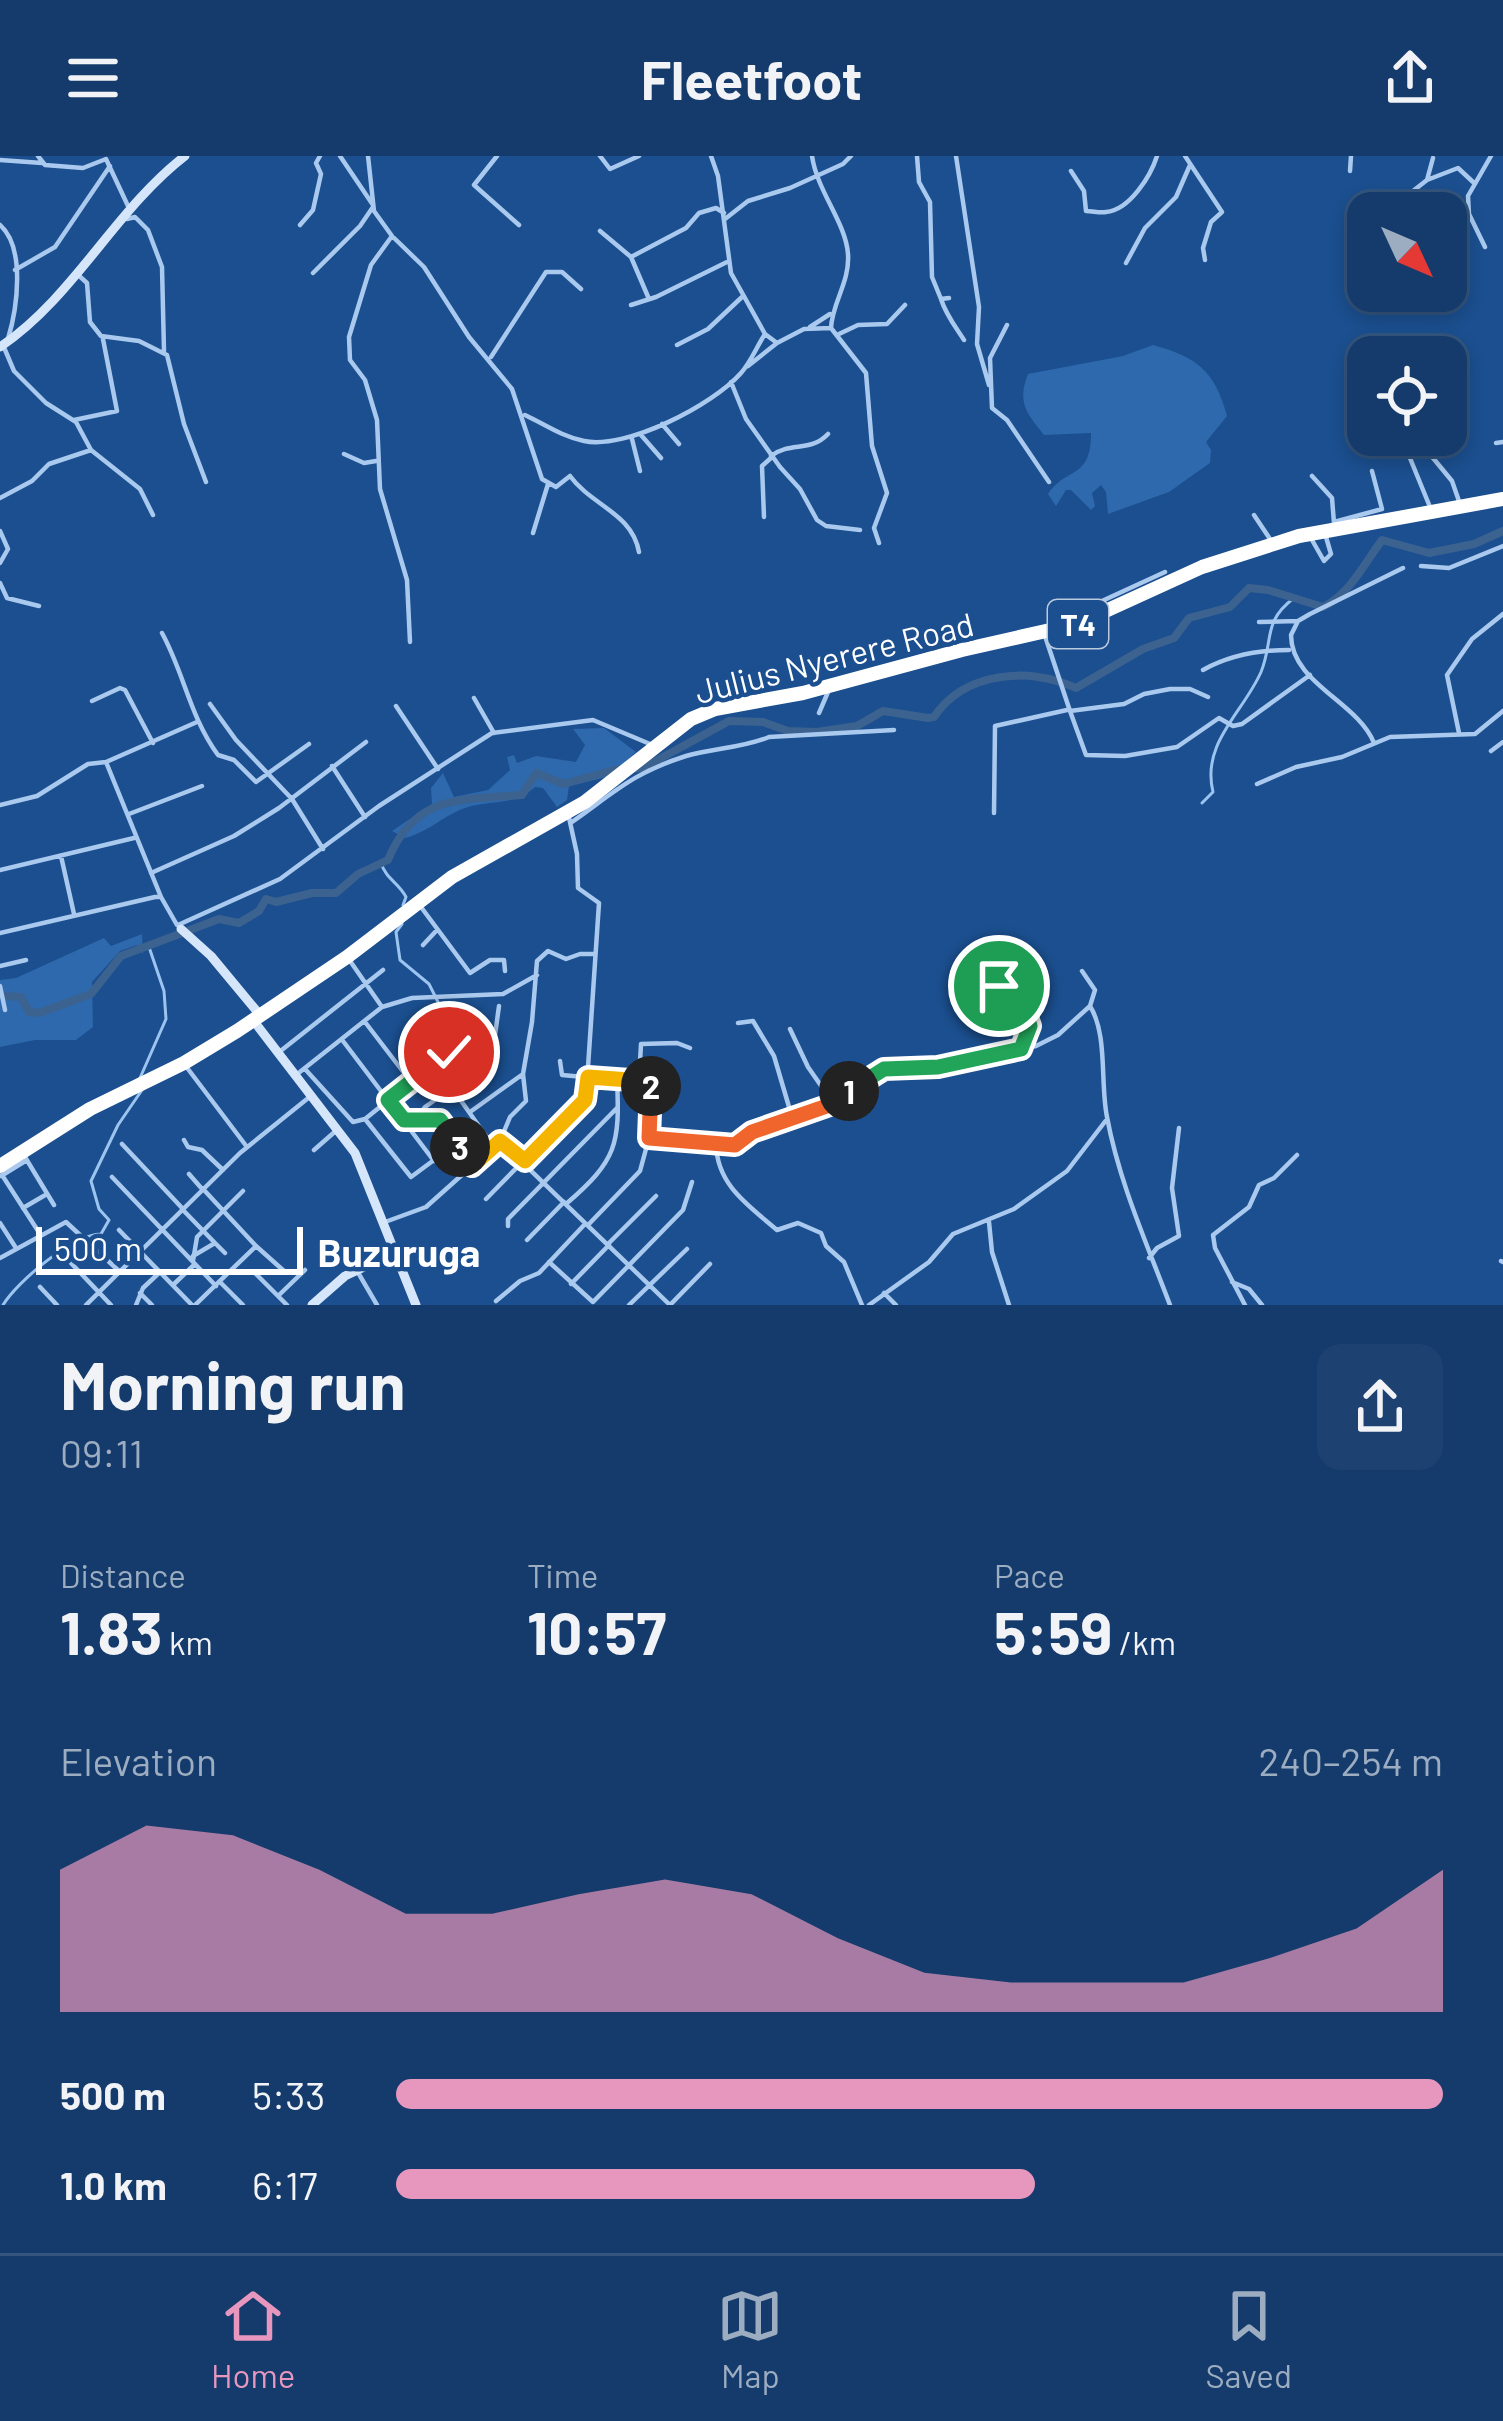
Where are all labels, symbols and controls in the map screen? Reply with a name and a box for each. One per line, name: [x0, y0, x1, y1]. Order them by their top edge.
icon: menu: [60, 45, 126, 111]
icon: share: [1377, 45, 1443, 111]
text: Fleetfoot: [641, 46, 862, 111]
north arrow: [1347, 192, 1467, 312]
map controls: [1347, 192, 1467, 456]
button: locate: [1347, 336, 1467, 456]
road number: T4: [1048, 600, 1108, 648]
street label: Julius Nyerere Road: [690, 603, 978, 711]
pin: [948, 935, 1050, 1037]
icon: arrive: [966, 953, 1032, 1019]
pin: [398, 1001, 500, 1103]
icon: check: [416, 1019, 482, 1085]
pin: 2: [621, 1056, 681, 1116]
pin: 1: [819, 1061, 879, 1121]
text: 2: [642, 1066, 660, 1106]
text: 1: [843, 1071, 855, 1111]
pin: 3: [430, 1117, 490, 1177]
text: 3: [451, 1127, 469, 1167]
scale bar: [36, 1221, 303, 1274]
text: 500 m: [54, 1228, 142, 1268]
district label: Buzuruga: [318, 1228, 480, 1275]
text: Morning run: [60, 1344, 406, 1423]
button: share: [1317, 1344, 1443, 1470]
text: 09:11: [60, 1429, 143, 1476]
text: Distance: [60, 1555, 186, 1595]
text: Time: [527, 1555, 598, 1595]
text: Pace: [994, 1555, 1065, 1595]
text: 1.83: [60, 1595, 162, 1667]
text: 10:57: [527, 1595, 666, 1667]
text: 5:59: [994, 1595, 1112, 1667]
text: km: [162, 1622, 213, 1662]
text: /km: [1112, 1622, 1176, 1662]
text: Elevation: [60, 1737, 217, 1784]
text: 240–254 m: [1259, 1737, 1443, 1784]
text: 500 m: [60, 2071, 166, 2118]
text: 5:33: [252, 2071, 325, 2118]
text: 1.0 km: [60, 2161, 167, 2208]
text: 6:17: [252, 2161, 317, 2208]
tab: Home: [211, 2283, 295, 2395]
tab: Map: [717, 2283, 783, 2395]
tab: Saved: [1205, 2283, 1292, 2395]

